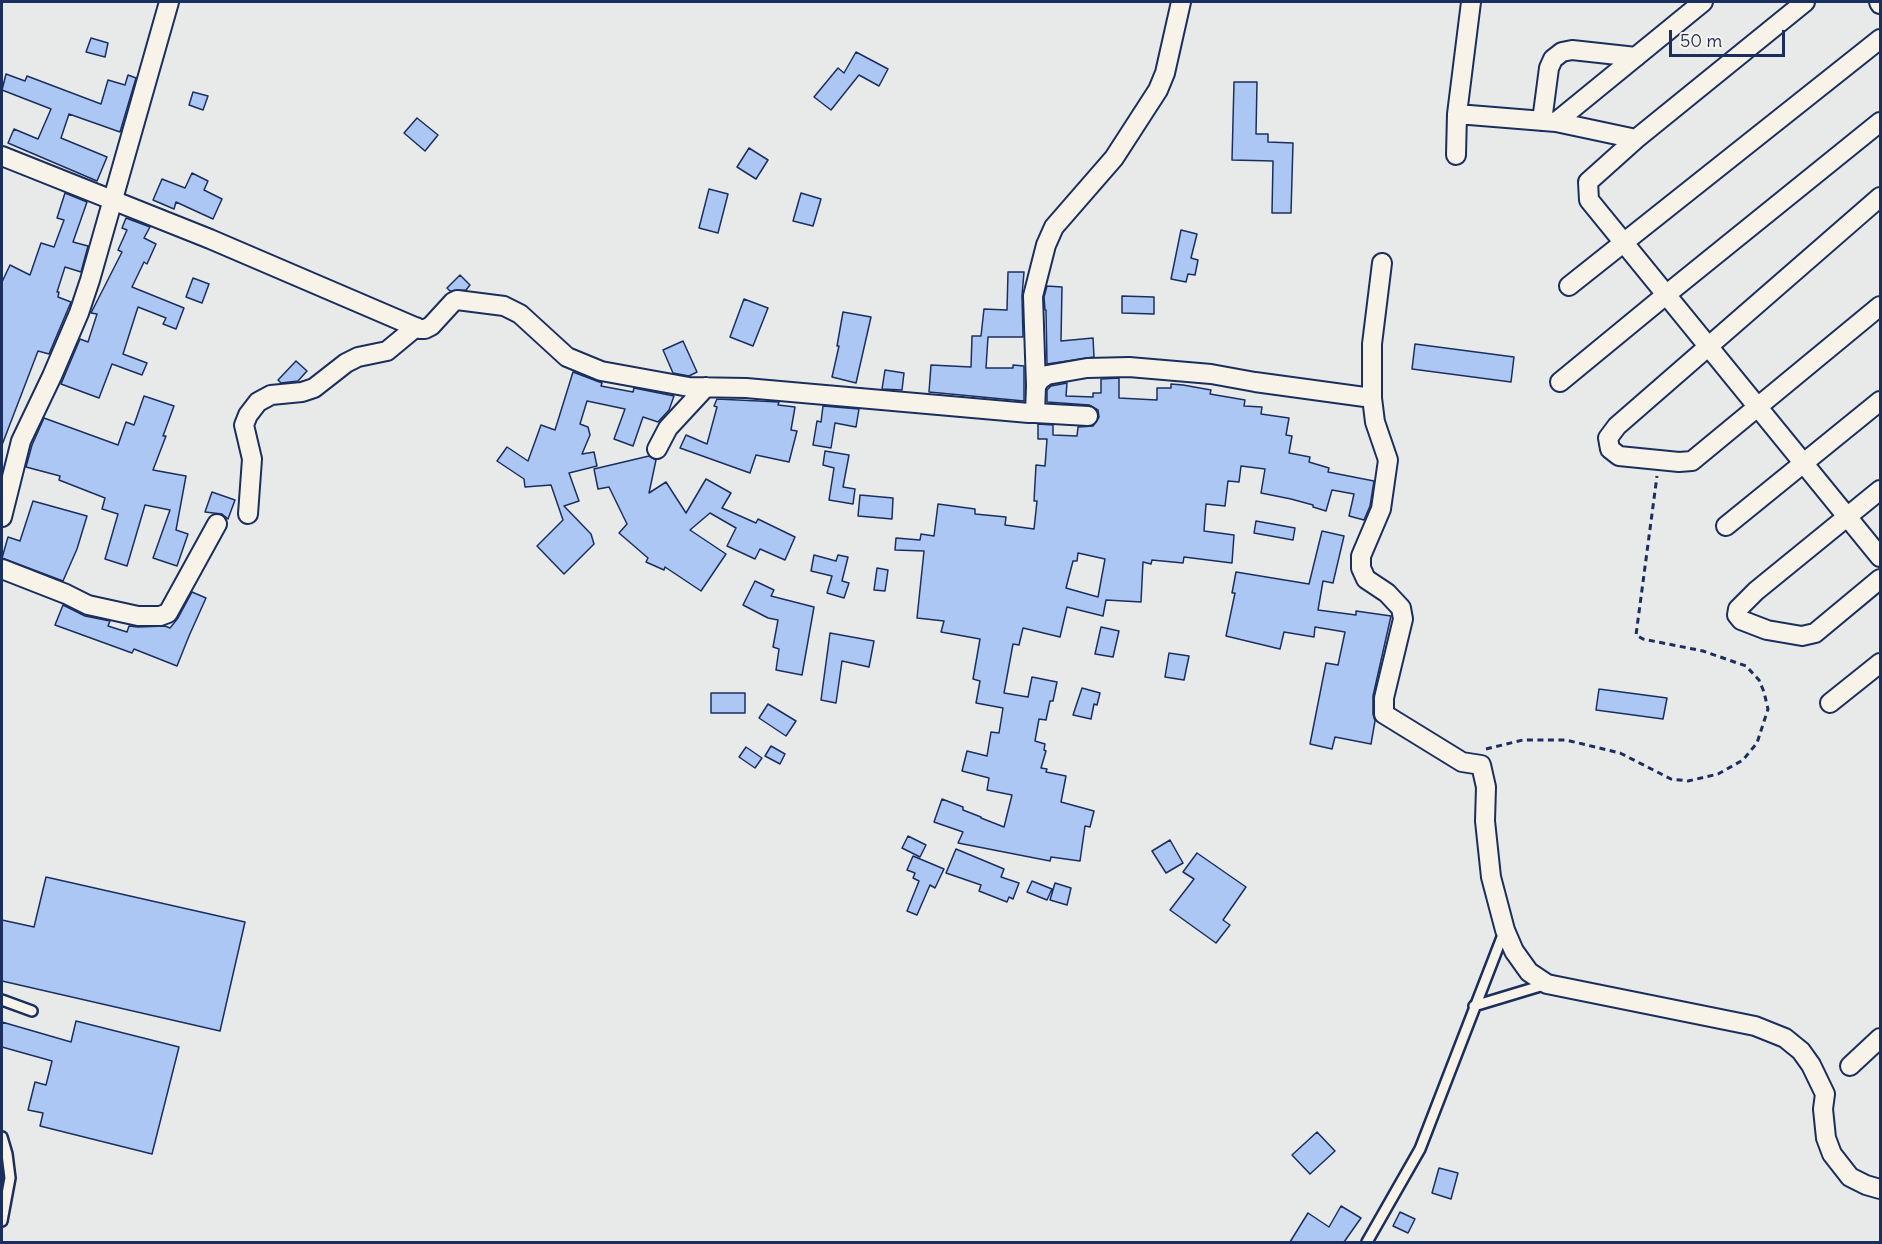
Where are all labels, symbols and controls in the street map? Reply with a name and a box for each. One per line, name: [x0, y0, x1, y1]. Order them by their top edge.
scale bar: [1672, 18, 1788, 56]
text: 50 m: [1680, 29, 1722, 52]

